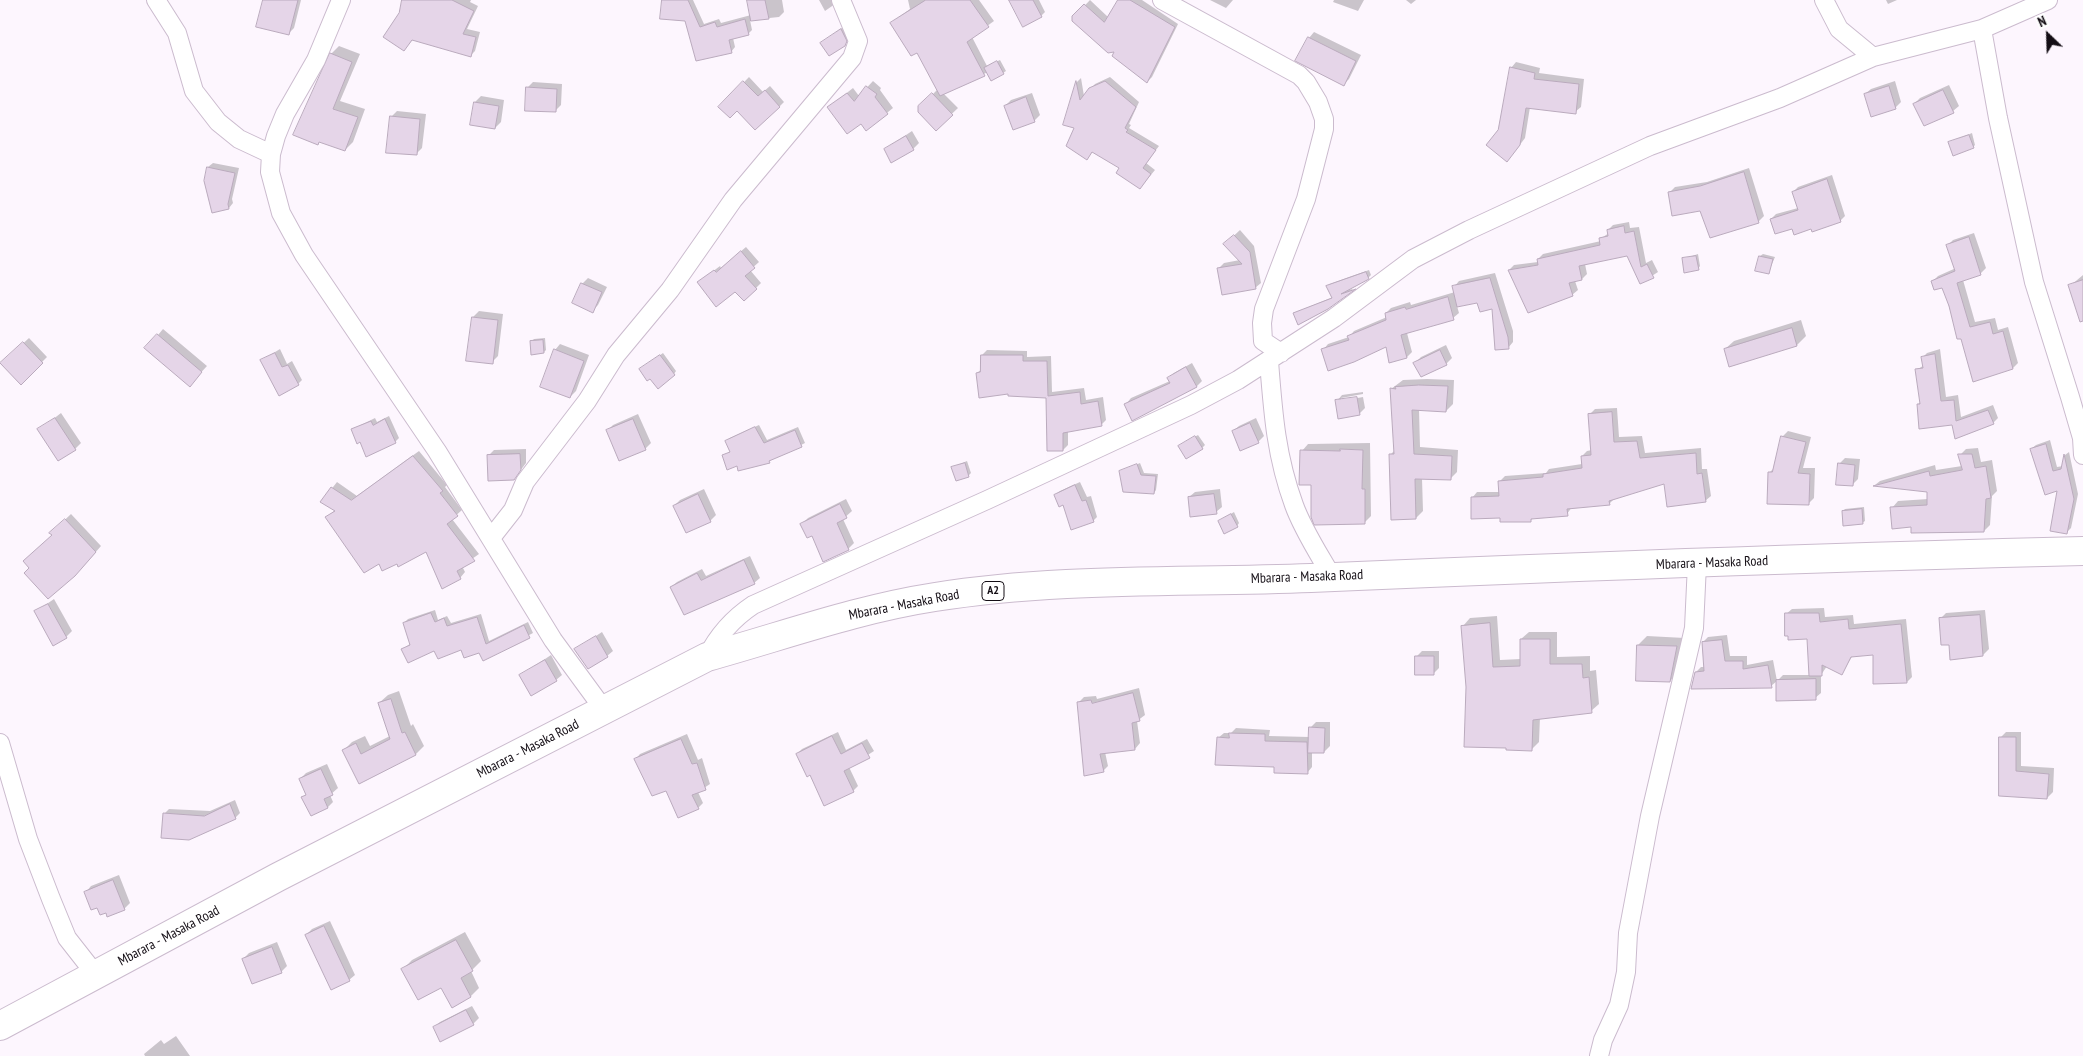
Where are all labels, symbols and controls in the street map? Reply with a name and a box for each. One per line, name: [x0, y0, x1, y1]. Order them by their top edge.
north arrow: [2023, 10, 2073, 60]
text: N: [2035, 12, 2049, 31]
street label: Mbarara - Masaka Road: [1656, 553, 1768, 573]
street label: Mbarara - Masaka Road: [1251, 567, 1363, 587]
road number: A2: [982, 582, 1004, 600]
street label: Mbarara - Masaka Road: [847, 586, 961, 624]
street label: Mbarara - Masaka Road: [474, 716, 582, 782]
street label: Mbarara - Masaka Road: [116, 902, 222, 970]

